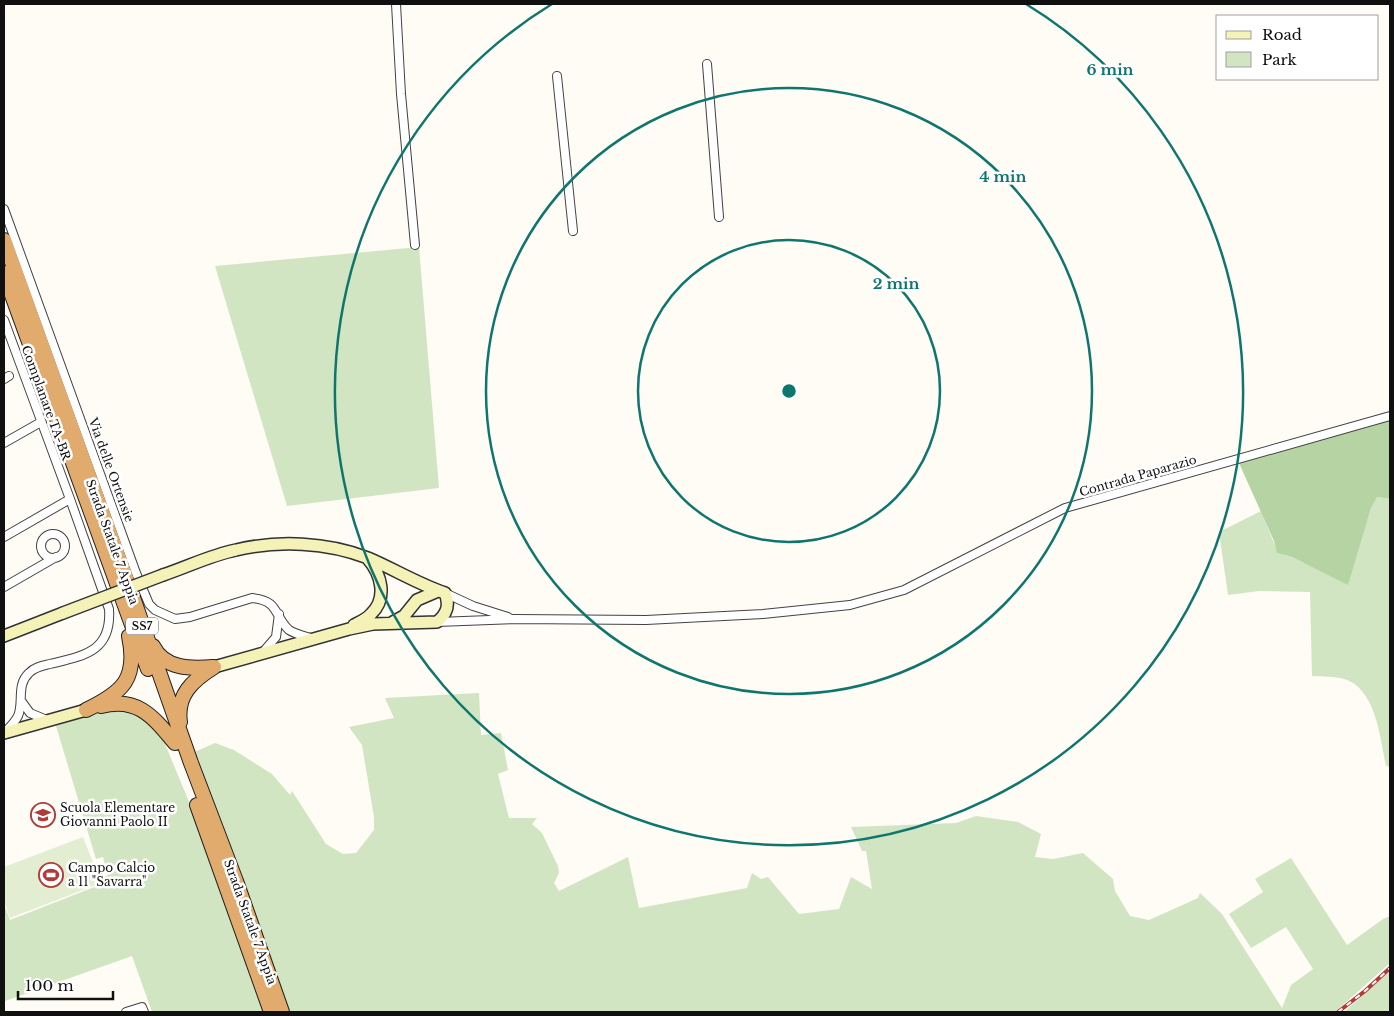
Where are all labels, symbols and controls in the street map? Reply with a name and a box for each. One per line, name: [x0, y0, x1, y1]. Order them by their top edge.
legend: [1216, 15, 1379, 80]
text: Road: [1262, 25, 1302, 44]
text: Park: [1262, 50, 1298, 69]
text: 6 min: [1086, 60, 1134, 79]
text: 4 min: [980, 167, 1027, 186]
text: 2 min: [873, 274, 919, 293]
street label: Complanare TA-BR: [19, 343, 74, 463]
centre of rings: [780, 382, 798, 400]
street label: Via delle Ortensie: [85, 415, 137, 524]
street label: Contrada Paparazio: [1078, 452, 1198, 499]
street label: Strada Statale 7 Appia: [83, 477, 142, 607]
road number: SS7: [126, 618, 158, 634]
place label: Scuola Elementare Giovanni Paolo II: [60, 800, 175, 829]
school or university icon: Scuola Elementare Giovanni Paolo II: [30, 802, 56, 828]
street label: Strada Statale 7 Appia: [221, 857, 280, 987]
place label: Campo Calcio a 11 "Savarra": [68, 860, 155, 889]
sports icon: Campo Calcio a 11 "Savarra": [38, 862, 64, 888]
scale bar: [18, 968, 112, 1000]
text: 100 m: [25, 976, 74, 995]

